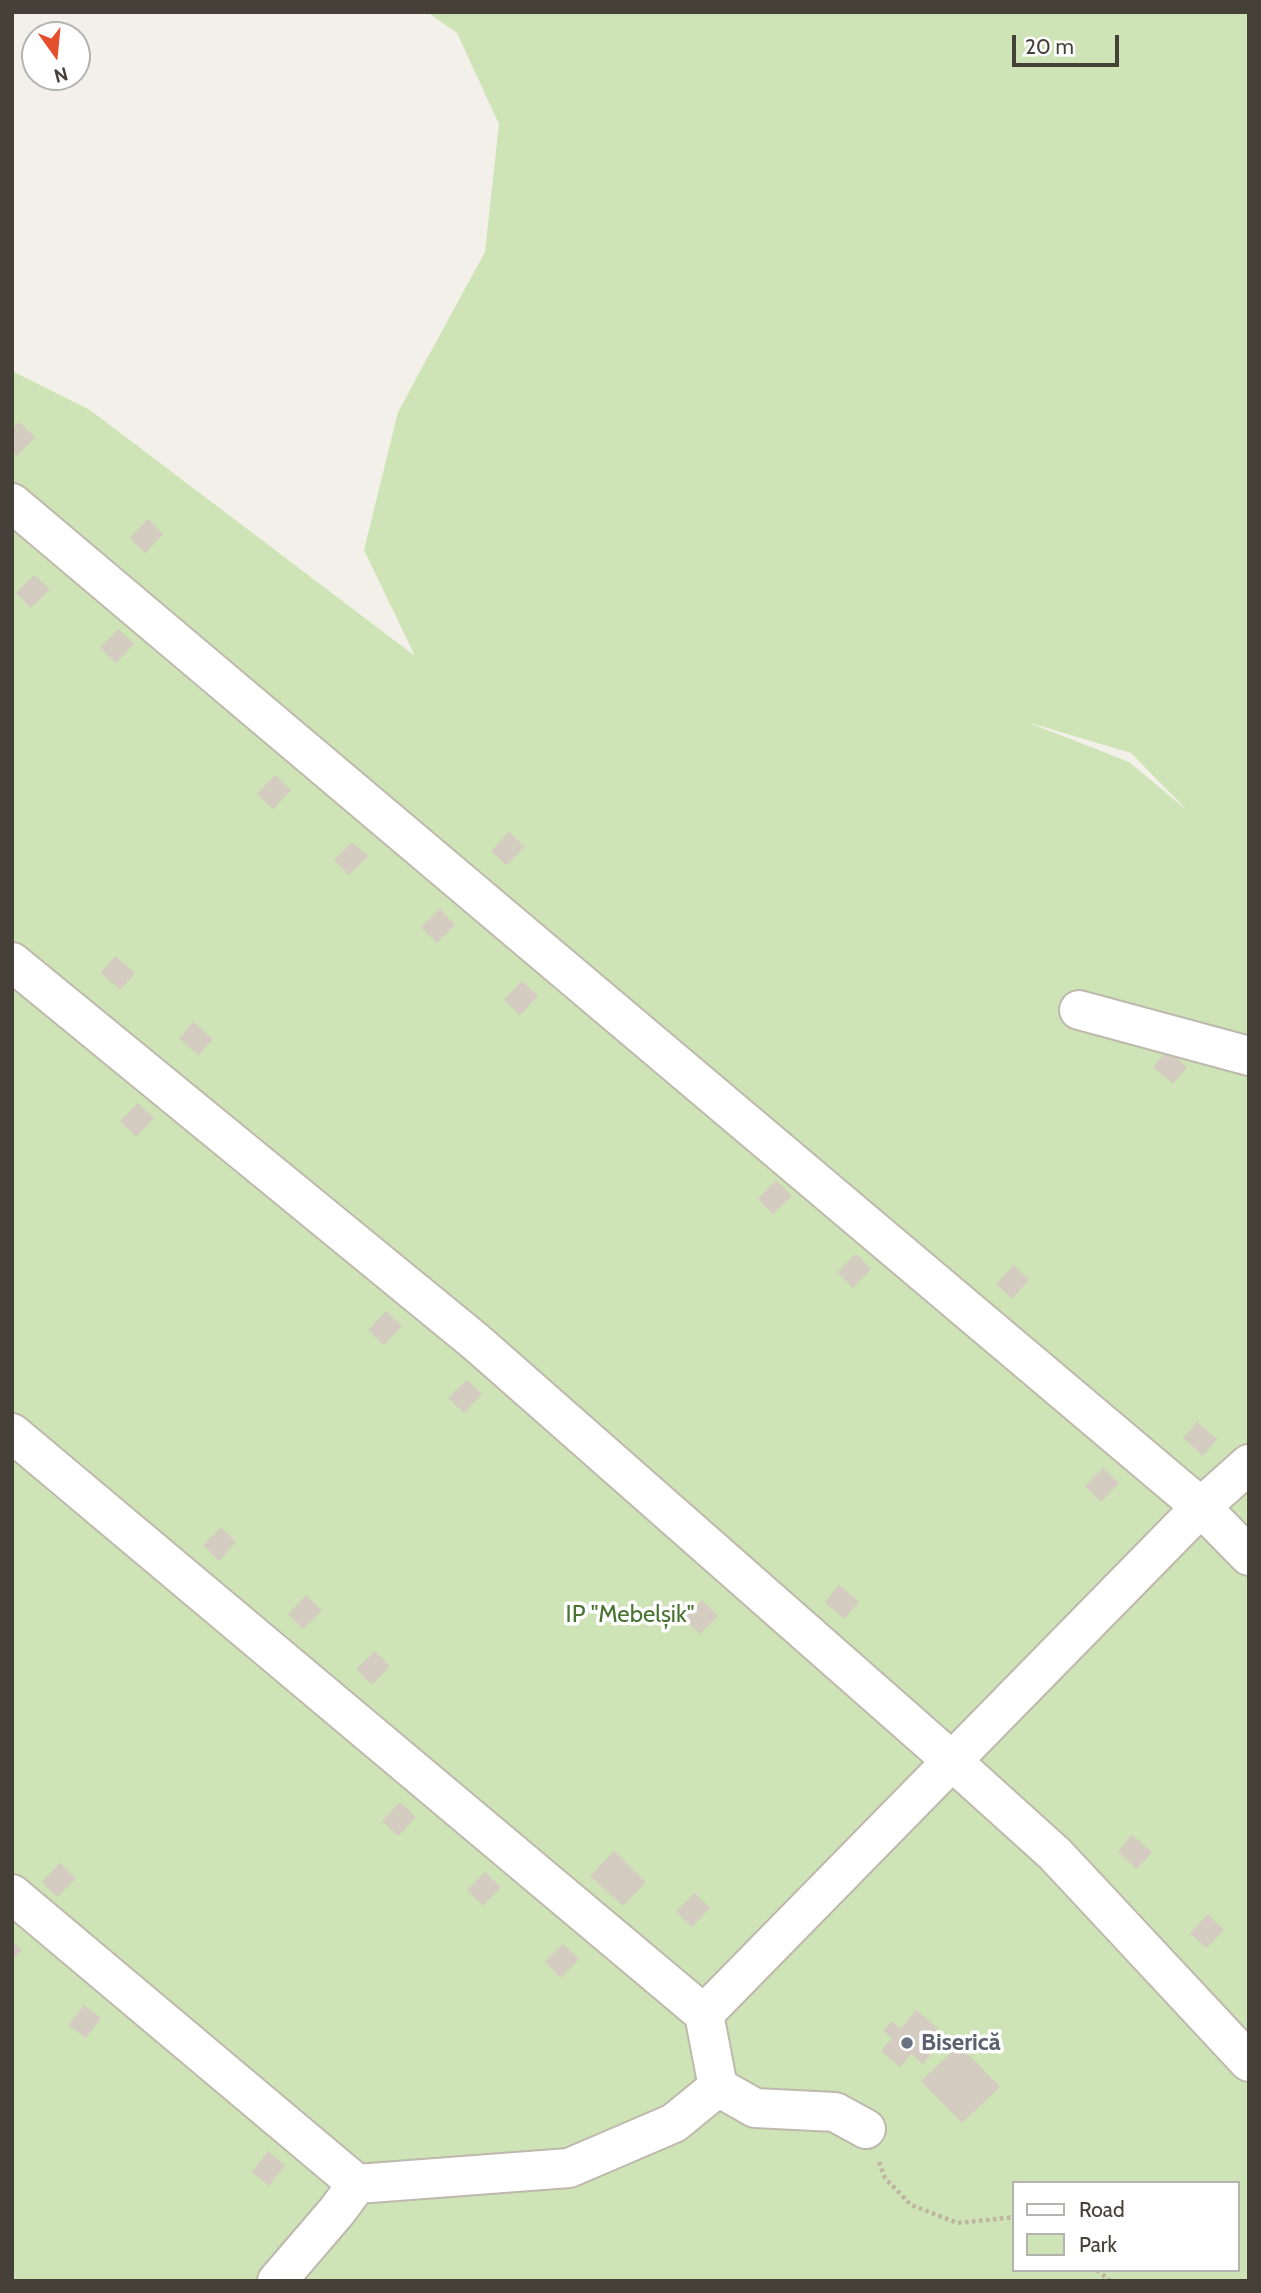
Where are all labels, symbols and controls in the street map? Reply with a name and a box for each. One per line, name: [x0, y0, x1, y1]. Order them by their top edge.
north arrow: [21, 21, 91, 91]
scale bar: [1016, 21, 1123, 65]
text: 20 m: [1025, 34, 1074, 59]
text: N: [52, 62, 71, 88]
park label: IP "Mebelșik": [566, 1601, 694, 1629]
place label: Biserică: [921, 2029, 1001, 2057]
marker: Biserică: [899, 2035, 915, 2051]
legend: [1012, 2181, 1240, 2272]
text: Road: [1079, 2197, 1125, 2222]
text: Park: [1079, 2232, 1117, 2257]

